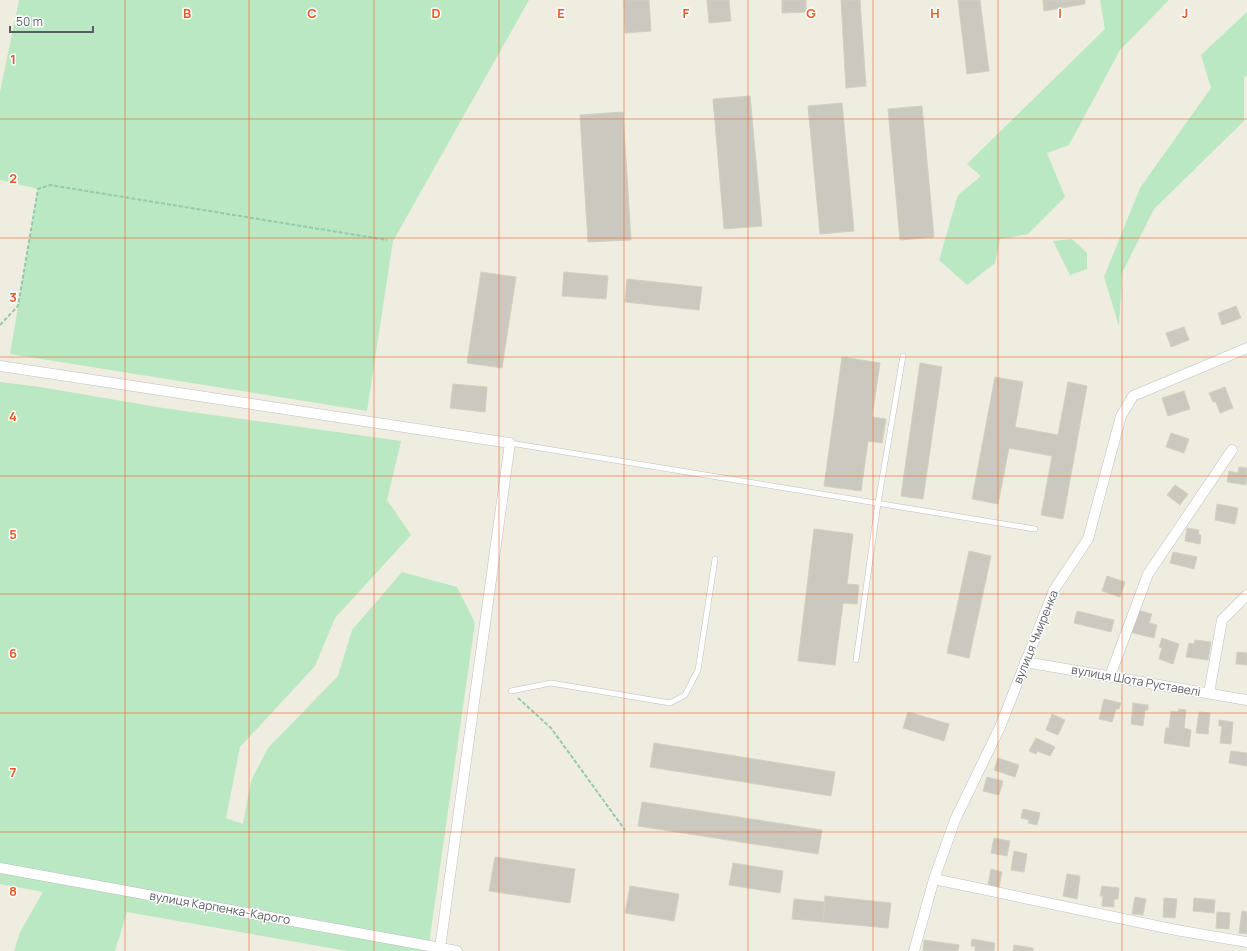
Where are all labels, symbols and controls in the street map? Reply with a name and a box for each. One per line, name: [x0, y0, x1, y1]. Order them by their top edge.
text: B: [183, 4, 191, 22]
text: C: [307, 4, 317, 22]
text: D: [431, 4, 441, 22]
text: E: [557, 4, 565, 22]
text: F: [683, 4, 690, 22]
text: G: [806, 4, 816, 22]
text: H: [930, 4, 940, 22]
text: I: [1058, 4, 1062, 22]
text: J: [1182, 4, 1188, 22]
scale bar: [10, 8, 93, 34]
text: 50 m: [16, 13, 43, 30]
text: 1: [10, 50, 16, 68]
text: 2: [9, 169, 17, 187]
text: 3: [9, 288, 17, 306]
text: 4: [9, 407, 17, 425]
text: 5: [9, 525, 17, 543]
street label: вулиця Чмиренка: [1009, 588, 1062, 686]
text: 6: [9, 644, 17, 662]
street label: вулиця Шота Руставелі: [1070, 661, 1202, 700]
text: 7: [10, 763, 17, 781]
text: 8: [9, 882, 17, 900]
street label: вулиця Карпенка-Карого: [148, 887, 292, 928]

